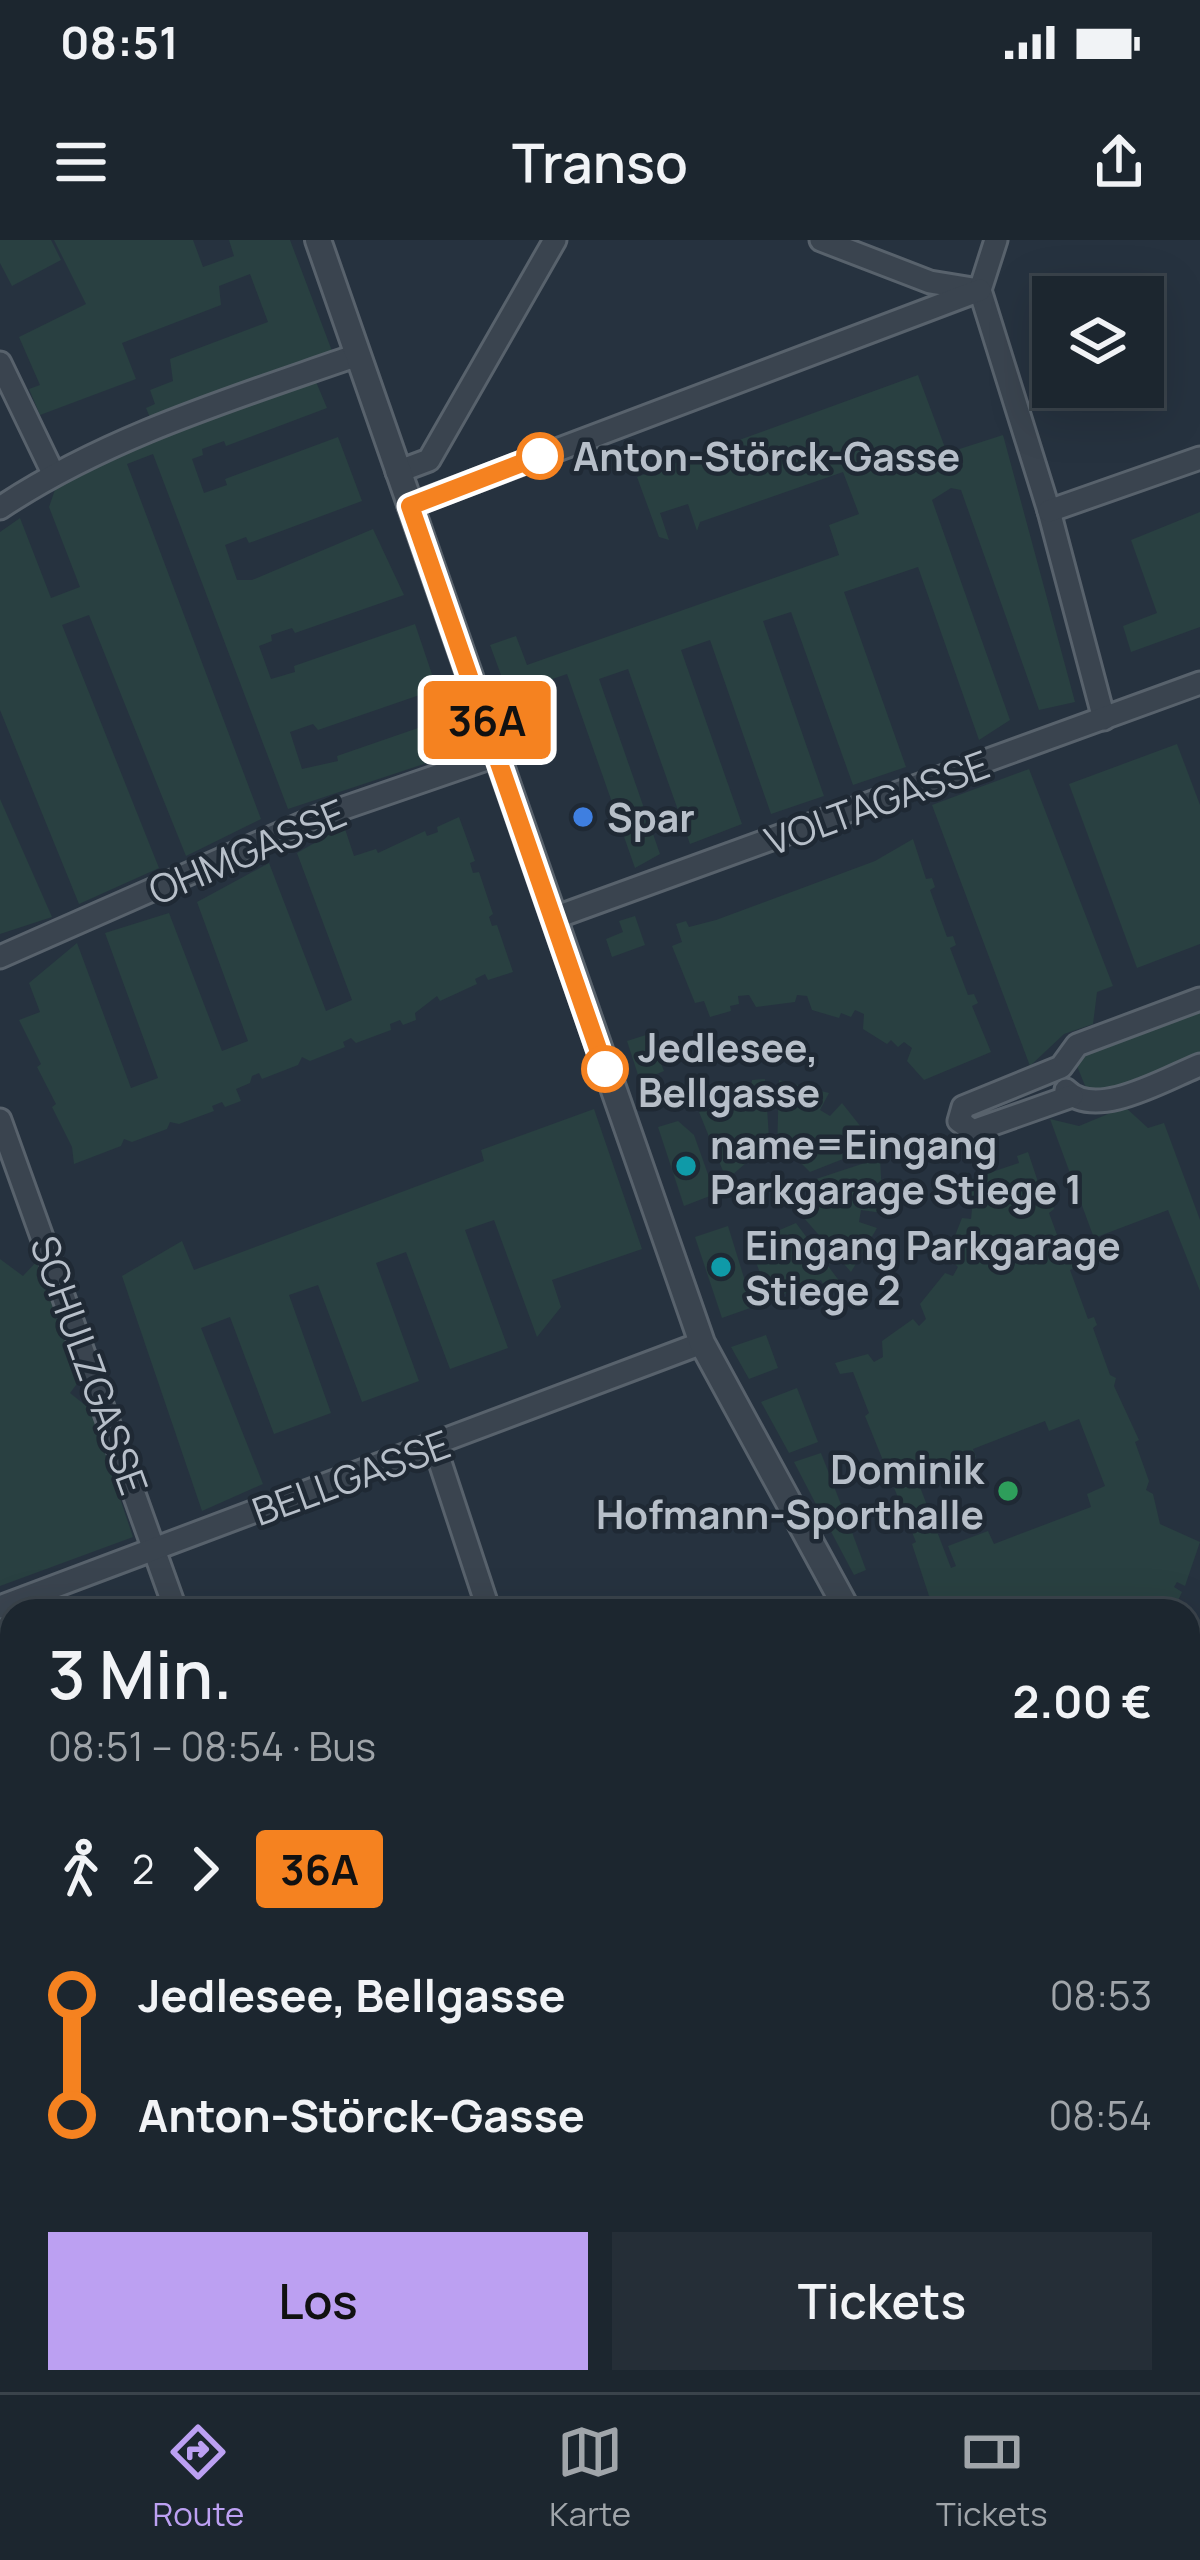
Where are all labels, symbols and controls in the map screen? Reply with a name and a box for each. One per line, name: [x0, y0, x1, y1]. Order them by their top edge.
text: 08:51: [60, 11, 179, 73]
text: Transo: [512, 125, 688, 199]
icon: menu: [48, 129, 114, 195]
icon: share: [1086, 129, 1152, 195]
map controls: [1032, 276, 1164, 408]
button: layers: [1032, 276, 1164, 408]
place label: Anton-Störck-Gasse: [573, 429, 960, 483]
marker: Anton-Störck-Gasse: [518, 434, 562, 478]
line badge: 36A: [418, 681, 556, 759]
text: 36A: [448, 691, 526, 749]
street label: VOLTAGASSE: [757, 736, 997, 868]
street label: OHMGASSE: [140, 785, 354, 917]
place label: Spar: [607, 790, 695, 844]
marker: Spar: [570, 804, 596, 830]
place label: Jedlesee, Bellgasse: [638, 1020, 820, 1119]
marker: Jedlesee, Bellgasse: [583, 1047, 627, 1091]
place label: name=Eingang Parkgarage Stiege 1: [710, 1117, 1082, 1216]
marker: name=Eingang Parkgarage Stiege 1: [673, 1153, 699, 1179]
place label: Eingang Parkgarage Stiege 2: [745, 1218, 1121, 1317]
street label: SCHULZGASSE: [18, 1228, 162, 1502]
marker: Eingang Parkgarage Stiege 2: [708, 1254, 734, 1280]
street label: BELLGASSE: [245, 1416, 457, 1538]
place label: Dominik Hofmann-Sporthalle: [596, 1442, 985, 1541]
marker: Dominik Hofmann-Sporthalle: [995, 1478, 1021, 1504]
text: 3 Min.: [48, 1629, 232, 1719]
text: 2.00 €: [1013, 1670, 1152, 1732]
text: 08:51 – 08:54 · Bus: [48, 1719, 376, 1773]
icon: walk: [48, 1836, 114, 1902]
icon: forward: [172, 1836, 238, 1902]
text: 36A: [280, 1840, 359, 1898]
text: 2: [132, 1842, 154, 1896]
text: Jedlesee, Bellgasse: [138, 1964, 566, 2026]
text: 08:53: [1050, 1968, 1152, 2022]
text: Anton-Störck-Gasse: [138, 2084, 585, 2146]
text: 08:54: [1048, 2088, 1152, 2142]
button: Los: [48, 2232, 588, 2370]
button: Tickets: [612, 2232, 1152, 2370]
tab: Route: [153, 2419, 244, 2536]
tab: Karte: [549, 2419, 631, 2536]
tab: Tickets: [936, 2419, 1047, 2536]

